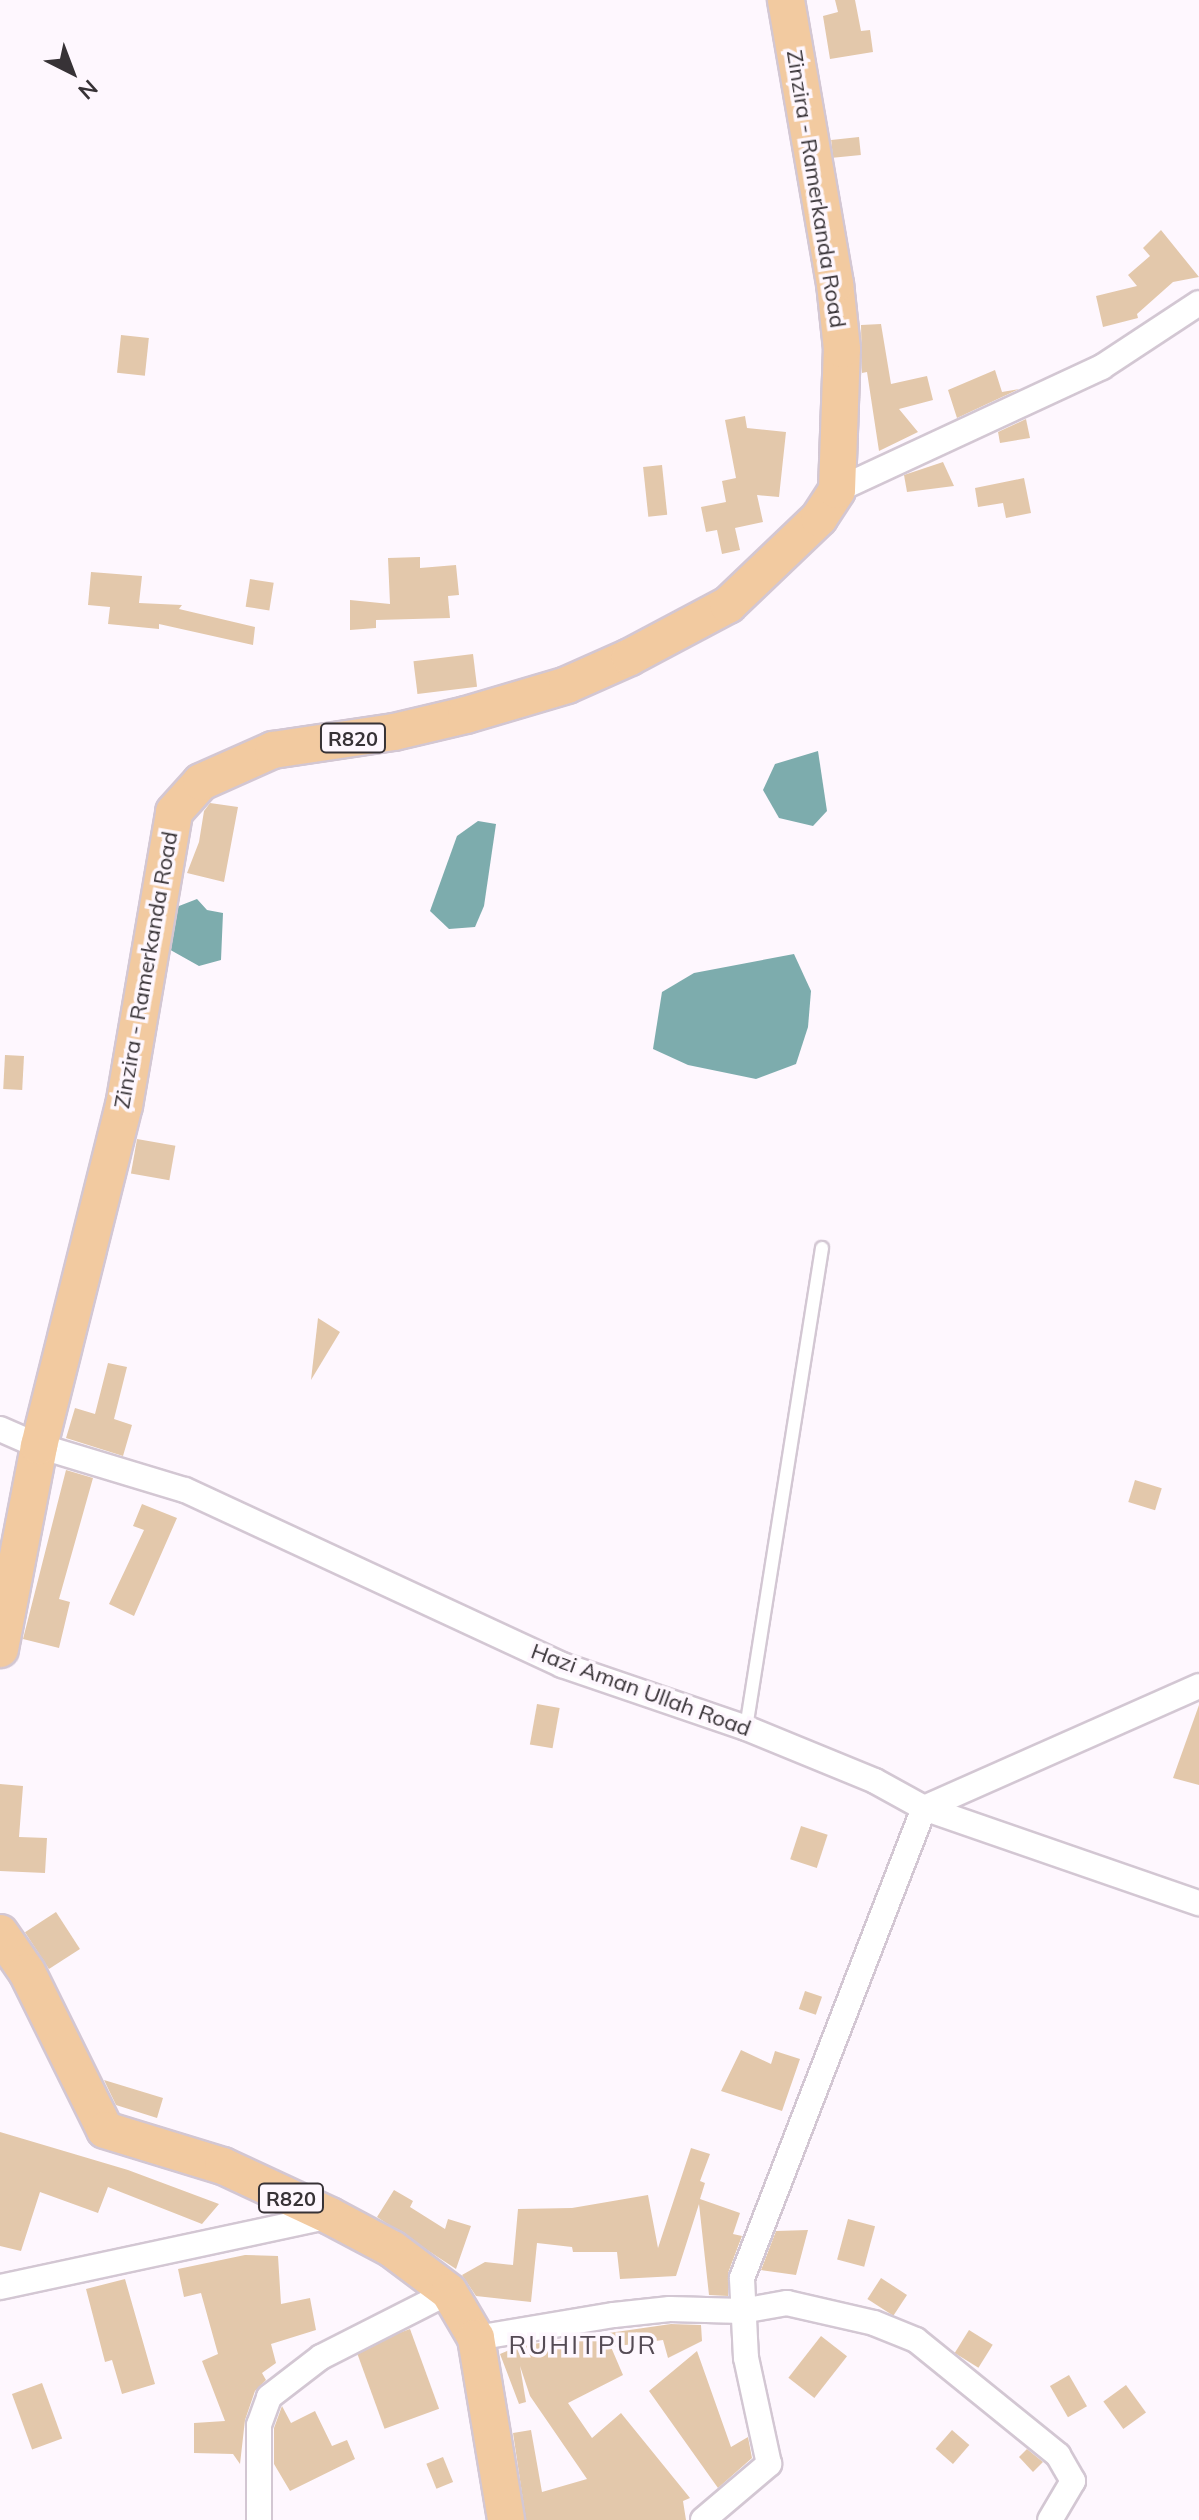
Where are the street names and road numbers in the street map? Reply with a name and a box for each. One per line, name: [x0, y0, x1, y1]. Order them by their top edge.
street label: Zinzira - Ramerkanda Road: [781, 48, 851, 330]
road number: R820: [319, 722, 387, 754]
street label: Zinzira - Ramerkanda Road: [109, 829, 183, 1111]
street label: Hazi Aman Ullah Road: [527, 1638, 755, 1742]
road number: R820: [257, 2182, 325, 2214]

